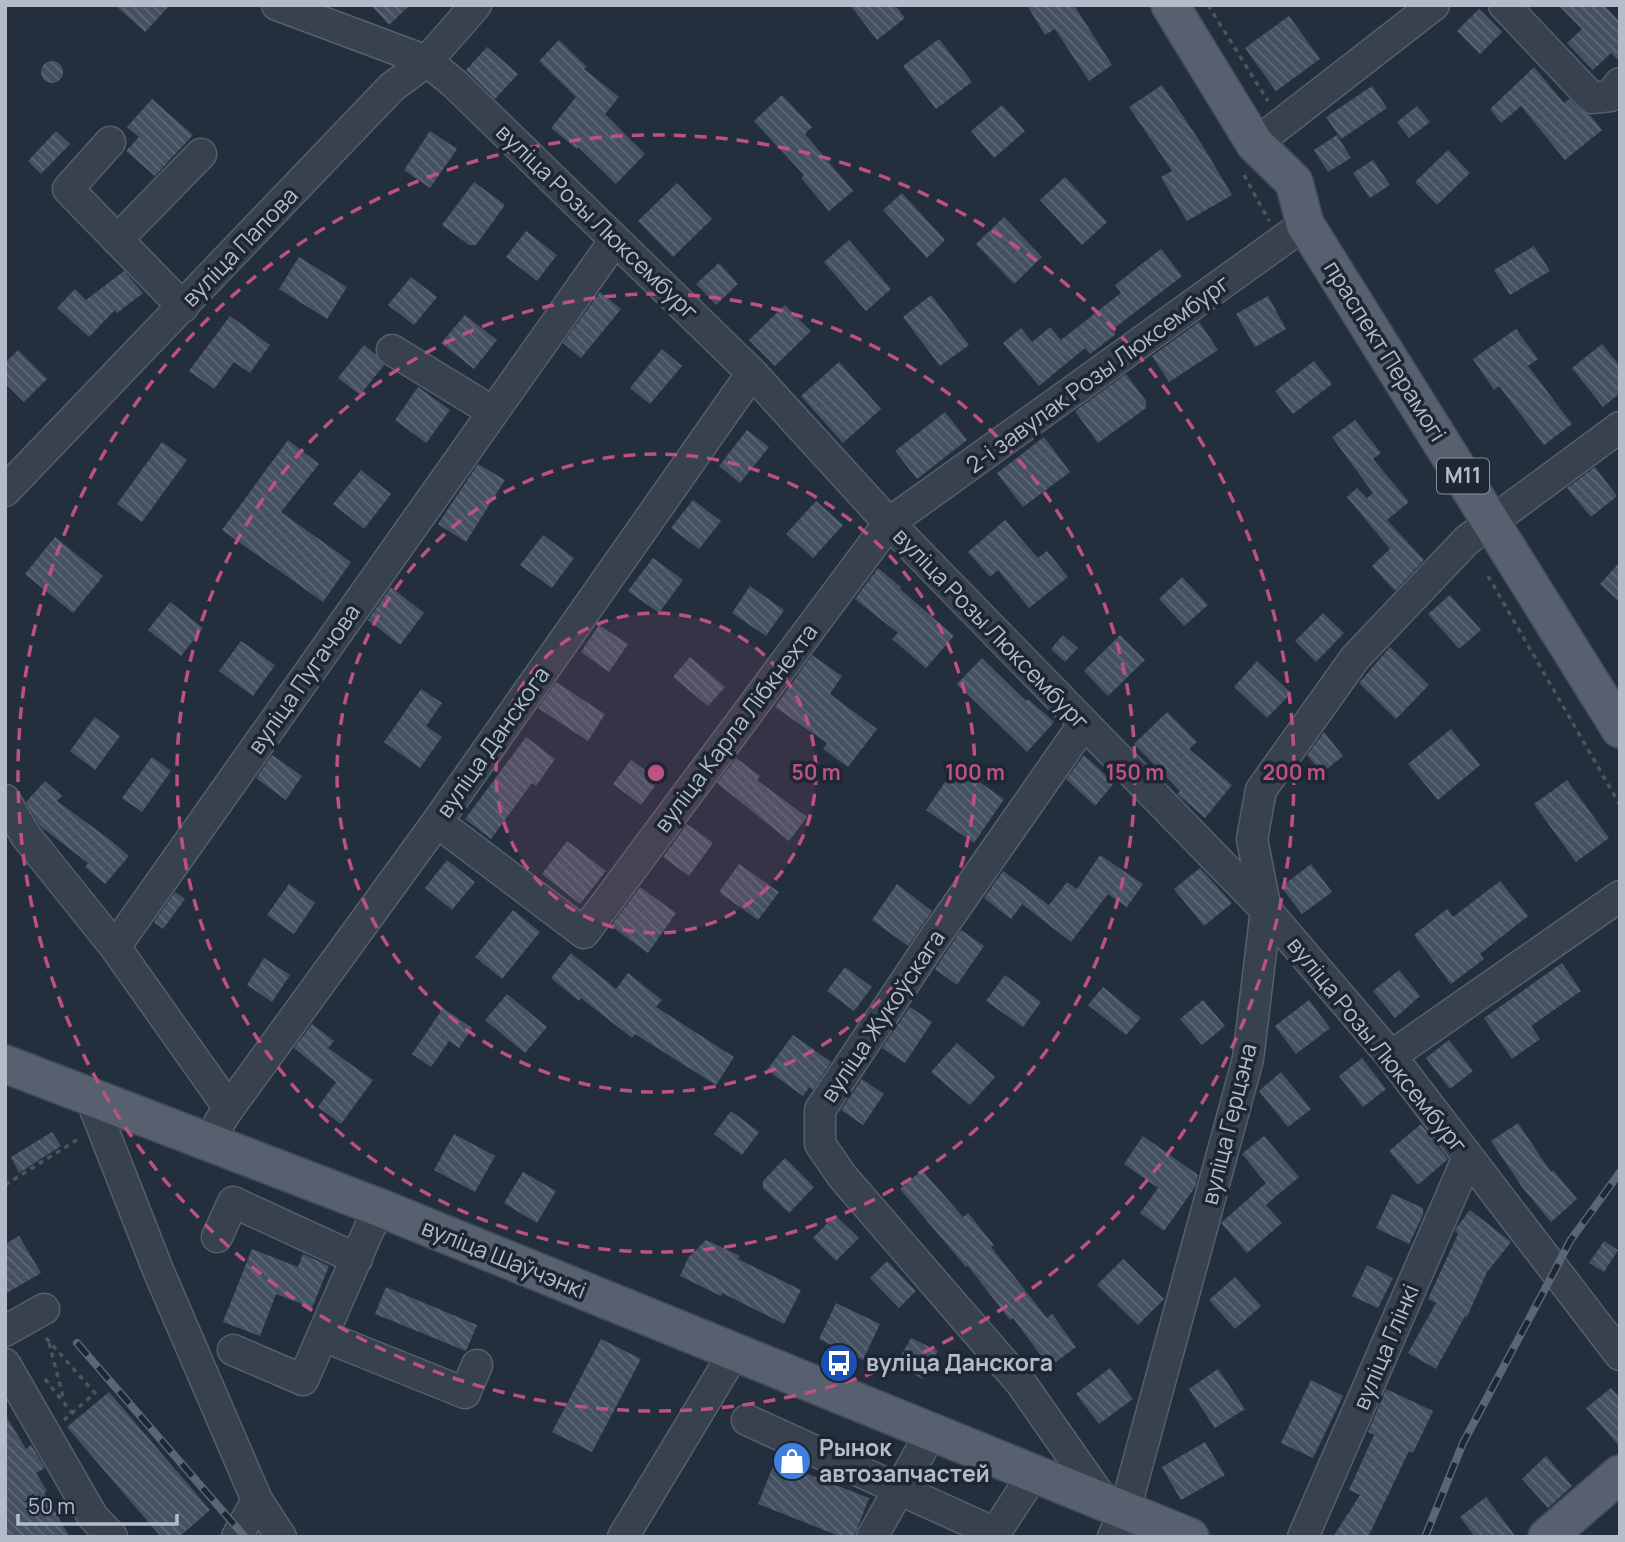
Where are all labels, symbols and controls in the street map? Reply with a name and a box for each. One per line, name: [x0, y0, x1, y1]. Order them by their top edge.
street label: вуліца Розы Люксембург: [490, 116, 706, 327]
street label: вуліца Папова: [174, 180, 305, 313]
street label: праспект Перамогі: [1317, 254, 1454, 447]
street label: 2-і завулак Розы Люксембург: [959, 266, 1236, 480]
road number: М11: [1437, 458, 1489, 494]
street label: вуліца Розы Люксембург: [887, 520, 1097, 737]
street label: вуліца Пугачова: [239, 597, 367, 760]
street label: вуліца Карла Лібкнехта: [646, 616, 824, 838]
street label: вуліца Данскога: [428, 659, 556, 824]
text: 50 m: [791, 758, 841, 786]
text: 100 m: [945, 758, 1005, 786]
text: 150 m: [1106, 758, 1164, 786]
text: 200 m: [1262, 758, 1326, 786]
centre of rings: [644, 761, 668, 785]
street label: вуліца Жукоўскага: [813, 923, 952, 1108]
street label: вуліца Розы Люксембург: [1280, 930, 1475, 1159]
street label: вуліца Герцэна: [1193, 1040, 1264, 1208]
street label: вуліца Шаўчэнкі: [417, 1210, 591, 1306]
street label: вуліца Глінкі: [1344, 1279, 1426, 1414]
bus stop icon: вуліца Данскога: [818, 1342, 860, 1384]
place label: вуліца Данскога: [866, 1346, 1053, 1378]
place label: Рынок автозапчастей: [819, 1431, 990, 1489]
shop icon: Рынок автозапчастей: [771, 1440, 813, 1482]
scale bar: [18, 1482, 177, 1526]
text: 50 m: [28, 1492, 75, 1520]

